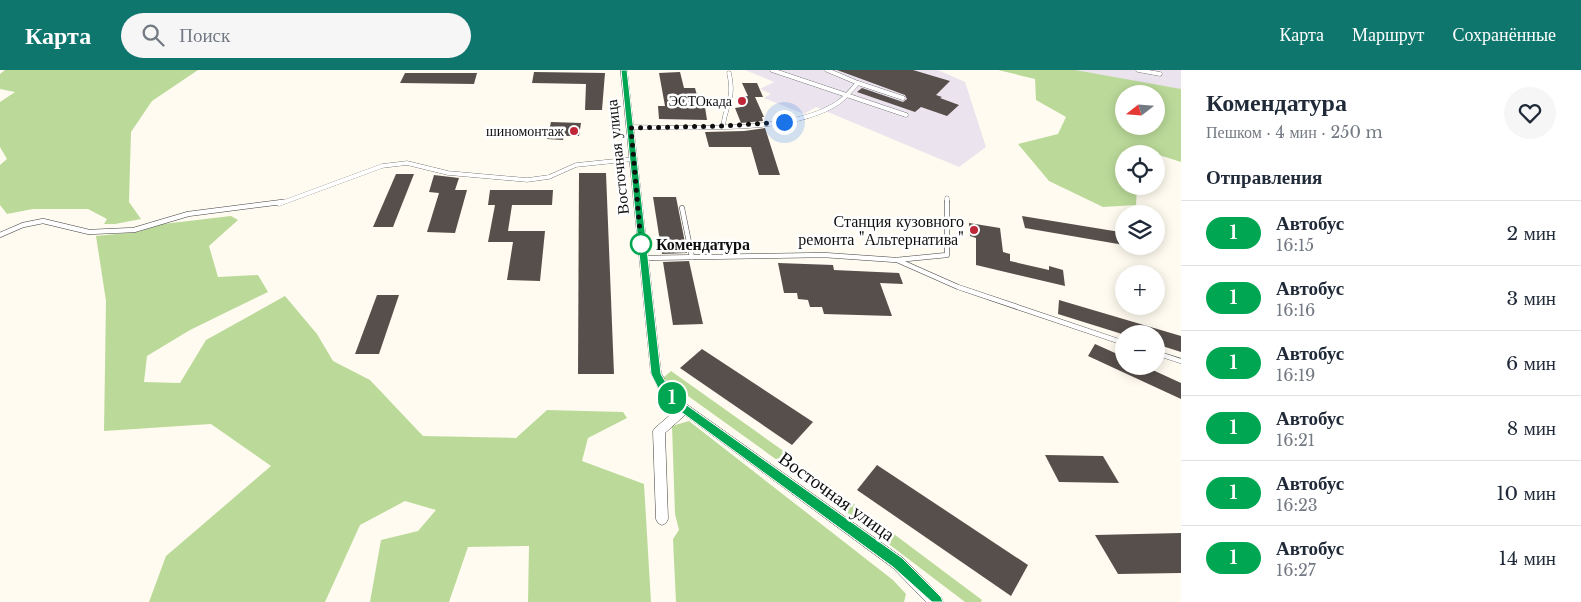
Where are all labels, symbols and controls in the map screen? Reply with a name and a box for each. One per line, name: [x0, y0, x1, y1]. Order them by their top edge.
search box: [121, 13, 471, 58]
text: Карта: [25, 21, 91, 50]
icon: search: [139, 21, 167, 49]
text: Поиск: [179, 24, 230, 47]
text: Карта: [1279, 24, 1324, 46]
text: Маршрут: [1352, 24, 1424, 46]
text: Сохранённые: [1452, 24, 1556, 46]
north arrow: [1115, 85, 1165, 135]
map controls: [1115, 85, 1165, 375]
button: heart: [1504, 87, 1556, 139]
text: Комендатура: [1206, 88, 1347, 117]
place label: ЭСТОкада: [669, 92, 733, 110]
marker: ЭСТОкада: [736, 95, 748, 107]
street label: Восточная улица: [601, 98, 633, 216]
your location: [772, 110, 797, 135]
place label: шиномонтаж: [486, 122, 564, 140]
text: Пешком · 4 мин · 250 m: [1206, 122, 1383, 142]
marker: шиномонтаж: [568, 125, 580, 137]
button: locate: [1115, 145, 1165, 195]
text: Отправления: [1206, 166, 1322, 189]
button: layers: [1115, 205, 1165, 255]
place label: Станция кузовного ремонта "Альтернатива": [798, 211, 964, 249]
text: Автобус: [1276, 212, 1344, 235]
text: 1: [1230, 222, 1237, 244]
text: 2 мин: [1506, 222, 1556, 245]
marker: Станция кузовного ремонта "Альтернатива": [968, 224, 980, 236]
marker: Комендатура: [630, 233, 652, 255]
place label: Комендатура: [656, 234, 750, 254]
text: 16:15: [1276, 235, 1314, 255]
button: +: [1115, 265, 1165, 315]
text: Автобус: [1276, 277, 1344, 300]
text: 1: [1230, 287, 1237, 309]
text: 3 мин: [1506, 287, 1556, 310]
text: 16:16: [1276, 300, 1315, 320]
button: −: [1115, 325, 1165, 375]
text: Автобус: [1276, 342, 1344, 365]
text: 1: [1230, 352, 1237, 374]
text: 6 мин: [1506, 352, 1556, 375]
text: 16:19: [1276, 365, 1315, 385]
line badge: 1: [656, 382, 688, 414]
text: 1: [668, 387, 676, 409]
text: Автобус: [1276, 407, 1344, 430]
text: 1: [1230, 417, 1237, 439]
text: 8 мин: [1507, 417, 1556, 440]
text: 16:21: [1276, 430, 1315, 450]
street label: Восточная улица: [774, 447, 900, 546]
text: Автобус: [1276, 472, 1344, 495]
text: 1: [1230, 482, 1237, 504]
text: 10 мин: [1496, 482, 1556, 505]
text: 16:23: [1276, 495, 1318, 515]
text: Автобус: [1276, 537, 1344, 560]
text: 1: [1230, 547, 1237, 569]
text: 14 мин: [1499, 547, 1556, 570]
text: 16:27: [1276, 560, 1316, 580]

